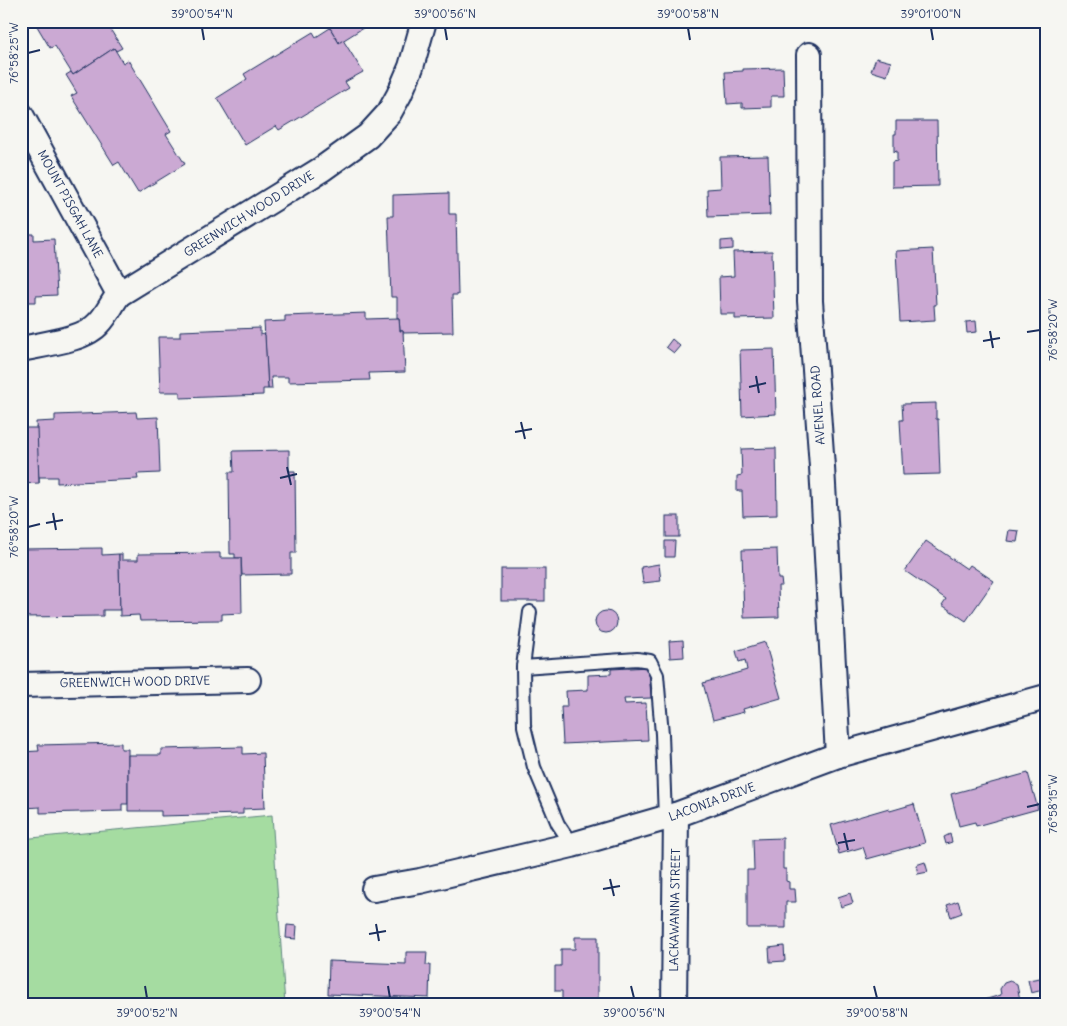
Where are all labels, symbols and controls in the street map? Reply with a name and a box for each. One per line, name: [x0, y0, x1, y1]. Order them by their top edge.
text: 39°00'54"N: [171, 6, 233, 21]
text: 39°00'56"N: [414, 6, 476, 21]
text: 39°00'58"N: [657, 6, 719, 21]
text: 39°01'00"N: [901, 6, 961, 21]
text: 76°58'25"W: [6, 22, 21, 84]
street label: MOUNT PISGAH LANE: [35, 147, 106, 260]
street label: GREENWICH WOOD DRIVE: [181, 167, 317, 260]
text: 76°58'20"W: [1045, 299, 1060, 361]
street label: AVENEL ROAD: [807, 365, 828, 445]
text: 76°58'20"W: [6, 496, 21, 558]
street label: GREENWICH WOOD DRIVE: [60, 673, 210, 690]
text: 76°58'15"W: [1045, 774, 1060, 834]
street label: LACONIA DRIVE: [666, 779, 757, 824]
street label: LACKAWANNA STREET: [666, 848, 683, 972]
text: 39°00'52"N: [116, 1005, 178, 1020]
text: 39°00'54"N: [359, 1005, 421, 1020]
text: 39°00'56"N: [603, 1005, 665, 1020]
text: 39°00'58"N: [846, 1005, 908, 1020]

